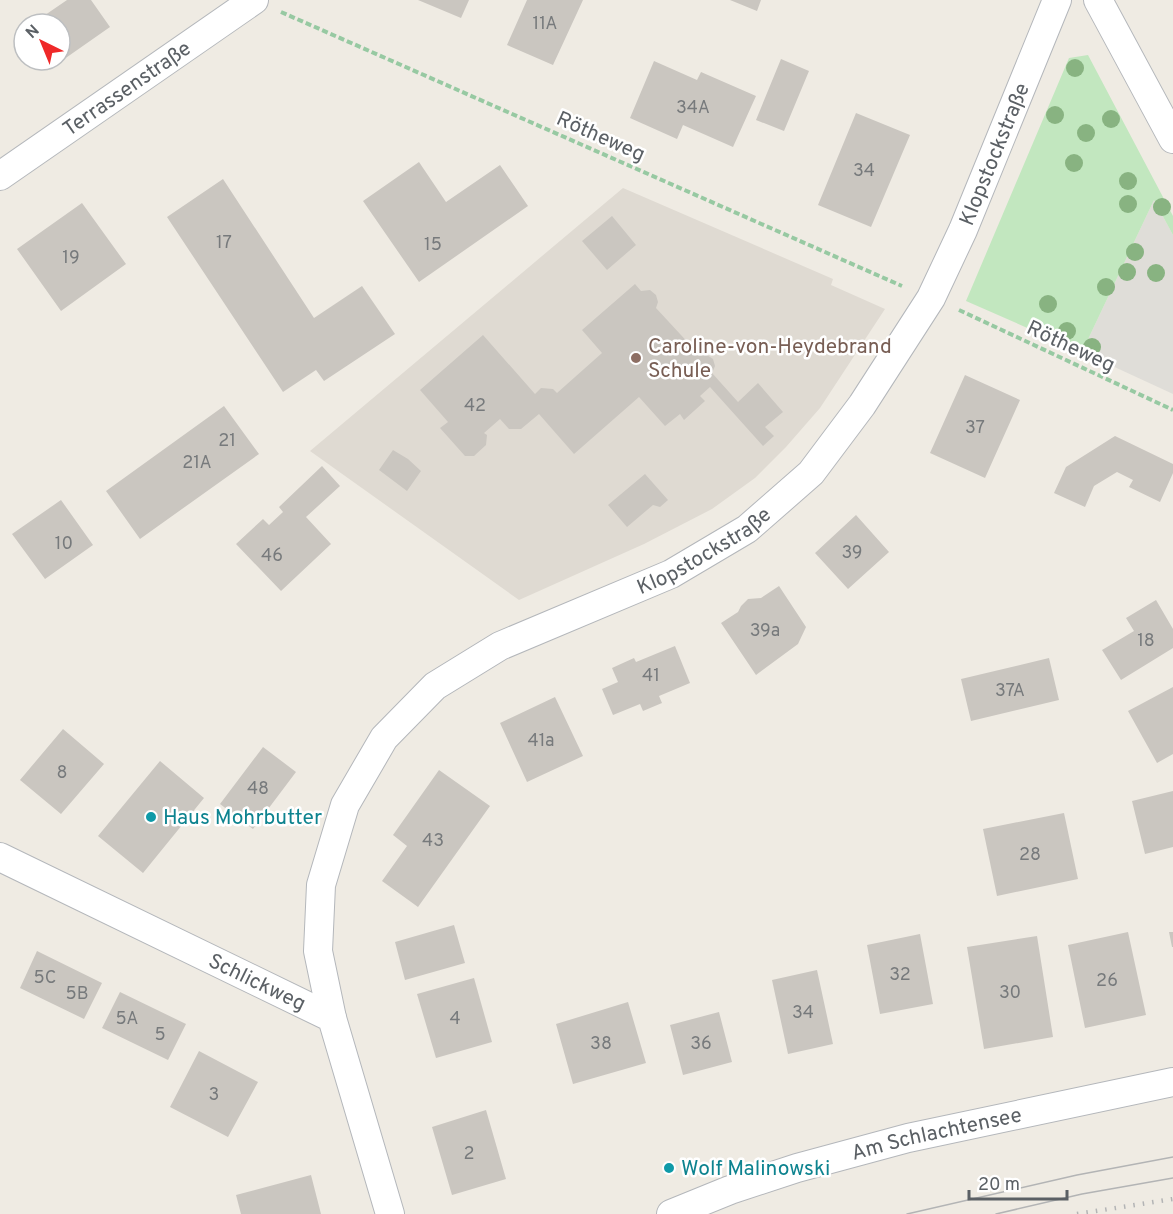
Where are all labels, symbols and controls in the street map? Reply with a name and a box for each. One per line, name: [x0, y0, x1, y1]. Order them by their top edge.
north arrow: [12, 12, 72, 72]
house number: 11A: [532, 13, 558, 36]
text: N: [22, 21, 44, 44]
street label: Terrassenstraße: [58, 36, 197, 143]
street label: Klopstockstraße: [954, 79, 1037, 230]
house number: 34A: [676, 97, 710, 120]
street label: Rötheweg: [552, 106, 649, 169]
house number: 34: [853, 160, 875, 183]
house number: 17: [216, 232, 232, 255]
house number: 15: [424, 234, 442, 257]
house number: 19: [62, 247, 80, 270]
street label: Rötheweg: [1022, 315, 1119, 380]
place label: Caroline-von-Heydebrand Schule: [648, 334, 892, 385]
marker: Caroline-von-Heydebrand Schule: [629, 351, 643, 365]
house number: 42: [464, 395, 486, 418]
house number: 37: [965, 417, 985, 440]
house number: 21: [218, 430, 236, 453]
house number: 21A: [182, 452, 212, 475]
street label: Klopstockstraße: [633, 502, 777, 602]
house number: 10: [55, 533, 73, 556]
house number: 39: [841, 542, 863, 565]
house number: 46: [261, 545, 283, 568]
house number: 39a: [750, 620, 780, 643]
house number: 18: [1137, 630, 1155, 653]
house number: 41: [642, 665, 660, 688]
house number: 37A: [995, 680, 1025, 703]
house number: 41a: [528, 730, 554, 753]
house number: 8: [57, 762, 68, 785]
house number: 48: [247, 778, 269, 801]
place label: Haus Mohrbutter: [163, 805, 322, 832]
marker: Haus Mohrbutter: [144, 810, 158, 824]
house number: 43: [422, 830, 444, 853]
house number: 28: [1019, 844, 1041, 867]
street label: Schlickweg: [204, 948, 310, 1018]
house number: 32: [889, 964, 911, 987]
house number: 5C: [34, 967, 56, 990]
house number: 26: [1096, 970, 1118, 993]
house number: 30: [999, 982, 1021, 1005]
house number: 5B: [66, 983, 89, 1006]
house number: 34: [792, 1002, 814, 1025]
house number: 5A: [115, 1008, 139, 1031]
house number: 4: [449, 1008, 461, 1031]
house number: 5: [154, 1024, 166, 1047]
house number: 38: [590, 1033, 612, 1056]
house number: 36: [690, 1033, 712, 1056]
house number: 3: [209, 1084, 219, 1107]
street label: Am Schlachtensee: [849, 1102, 1024, 1168]
house number: 2: [463, 1143, 475, 1166]
place label: Wolf Malinowski: [681, 1156, 830, 1183]
marker: Wolf Malinowski: [662, 1161, 676, 1175]
scale bar: [969, 1163, 1066, 1201]
text: 20 m: [978, 1174, 1020, 1197]

